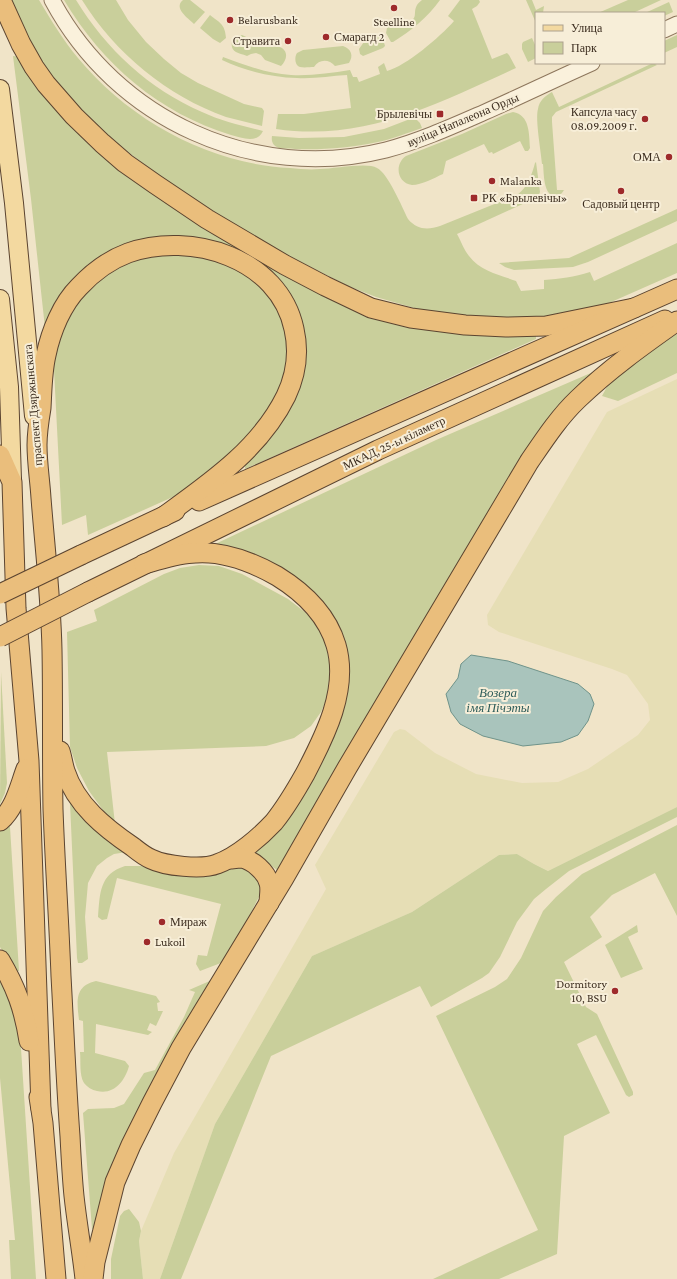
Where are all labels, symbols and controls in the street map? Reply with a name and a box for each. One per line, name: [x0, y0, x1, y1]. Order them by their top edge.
marker: Steelline: [389, 3, 399, 13]
legend: [535, 12, 665, 64]
place label: Belarusbank: [238, 13, 298, 27]
marker: Belarusbank: [225, 15, 235, 25]
place label: Steelline: [373, 15, 415, 29]
text: Улица: [571, 21, 603, 35]
place label: Смарагд 2: [334, 30, 385, 44]
marker: Смарагд 2: [321, 32, 331, 42]
place label: Стравита: [233, 34, 281, 48]
marker: Стравита: [283, 36, 293, 46]
text: Парк: [571, 41, 597, 55]
street label: вуліца Напалеона Орды: [405, 90, 521, 150]
place label: Капсула часу 08.09.2009 г.: [571, 105, 637, 133]
place label: Брылевічы: [377, 107, 432, 121]
marker: Брылевічы: [435, 109, 445, 119]
marker: Капсула часу 08.09.2009 г.: [640, 114, 650, 124]
place label: ОМА: [633, 150, 661, 164]
marker: ОМА: [664, 152, 674, 162]
place label: Malanka: [500, 174, 542, 188]
marker: Malanka: [487, 176, 497, 186]
marker: Садовый центр: [616, 186, 626, 196]
place label: РК «Брылевічы»: [482, 191, 567, 205]
marker: РК «Брылевічы»: [469, 193, 479, 203]
place label: Садовый центр: [582, 197, 660, 211]
street label: праспект Дзяржынскага: [21, 343, 45, 466]
street label: МКАД, 25-ы кіламетр: [341, 413, 447, 473]
water label: Возера імя Пічэты: [466, 685, 530, 715]
place label: Мираж: [170, 915, 207, 929]
marker: Мираж: [157, 917, 167, 927]
place label: Lukoil: [155, 935, 185, 949]
marker: Lukoil: [142, 937, 152, 947]
place label: Dormitory 10, BSU: [556, 977, 607, 1005]
marker: Dormitory 10, BSU: [610, 986, 620, 996]

